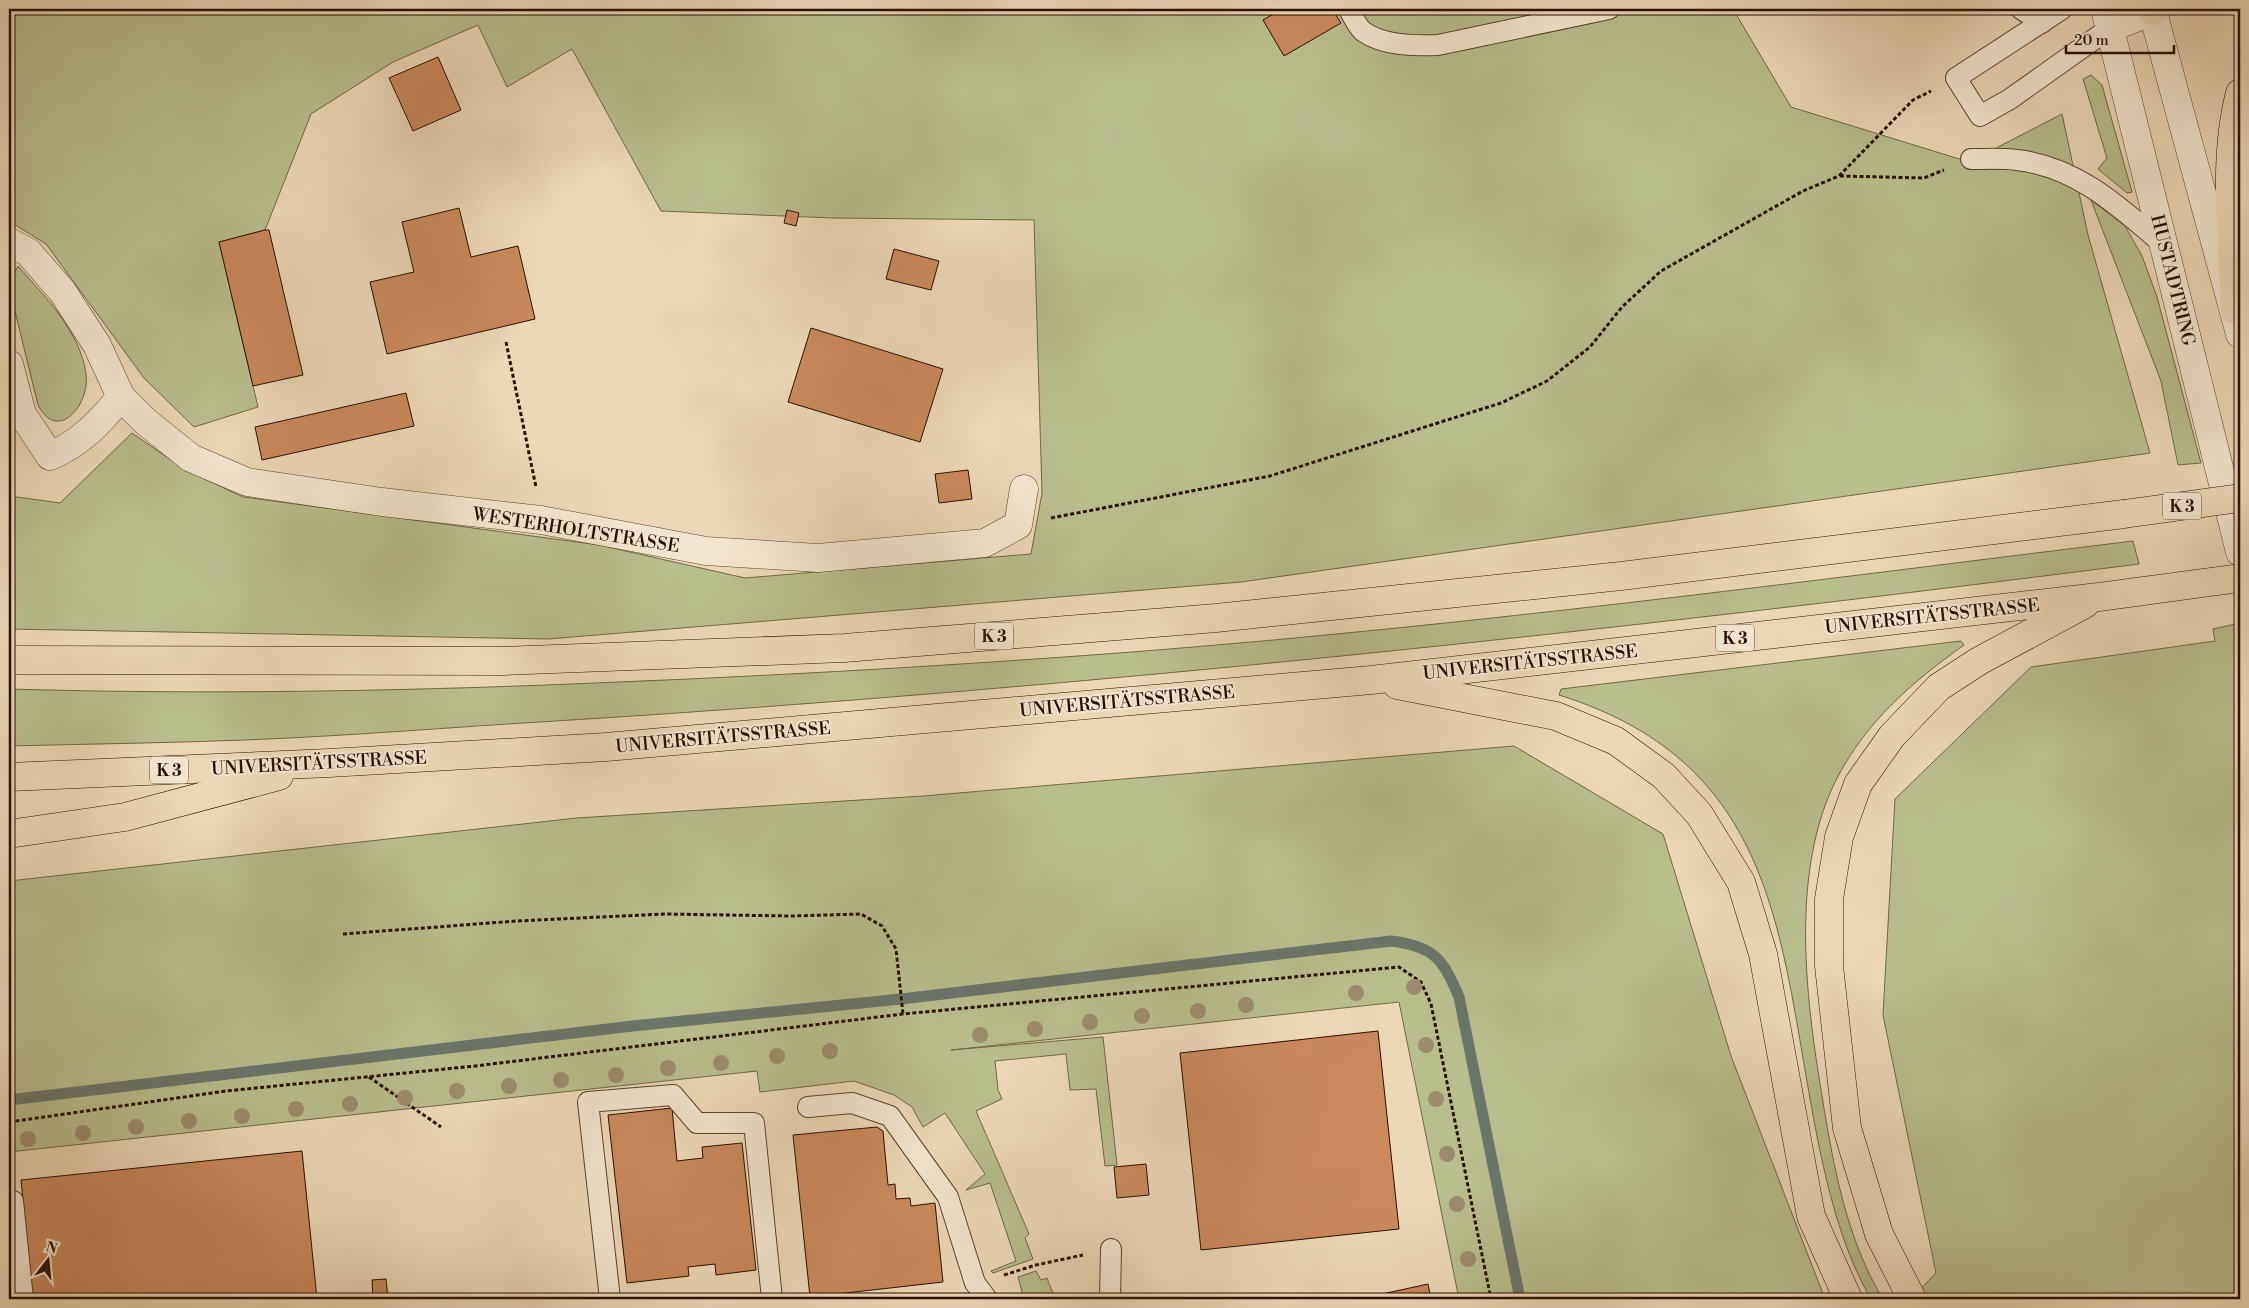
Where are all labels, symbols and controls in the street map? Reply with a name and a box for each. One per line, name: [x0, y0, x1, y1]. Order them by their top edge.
scale bar: [2066, 22, 2174, 54]
text: 20 m: [2074, 31, 2109, 50]
street label: HUSTADTRING: [2145, 212, 2200, 349]
road number: K 3: [2163, 492, 2201, 520]
street label: WESTERHOLTSTRASSE: [470, 503, 681, 558]
street label: UNIVERSITÄTSSTRASSE: [1823, 594, 2041, 639]
road number: K 3: [975, 622, 1013, 650]
road number: K 3: [1716, 624, 1754, 651]
street label: UNIVERSITÄTSSTRASSE: [1421, 640, 1639, 685]
street label: UNIVERSITÄTSSTRASSE: [1018, 681, 1236, 722]
street label: UNIVERSITÄTSSTRASSE: [614, 717, 832, 758]
street label: UNIVERSITÄTSSTRASSE: [210, 746, 428, 781]
road number: K 3: [150, 756, 188, 784]
north arrow: [22, 1236, 72, 1286]
text: N: [44, 1238, 59, 1259]

